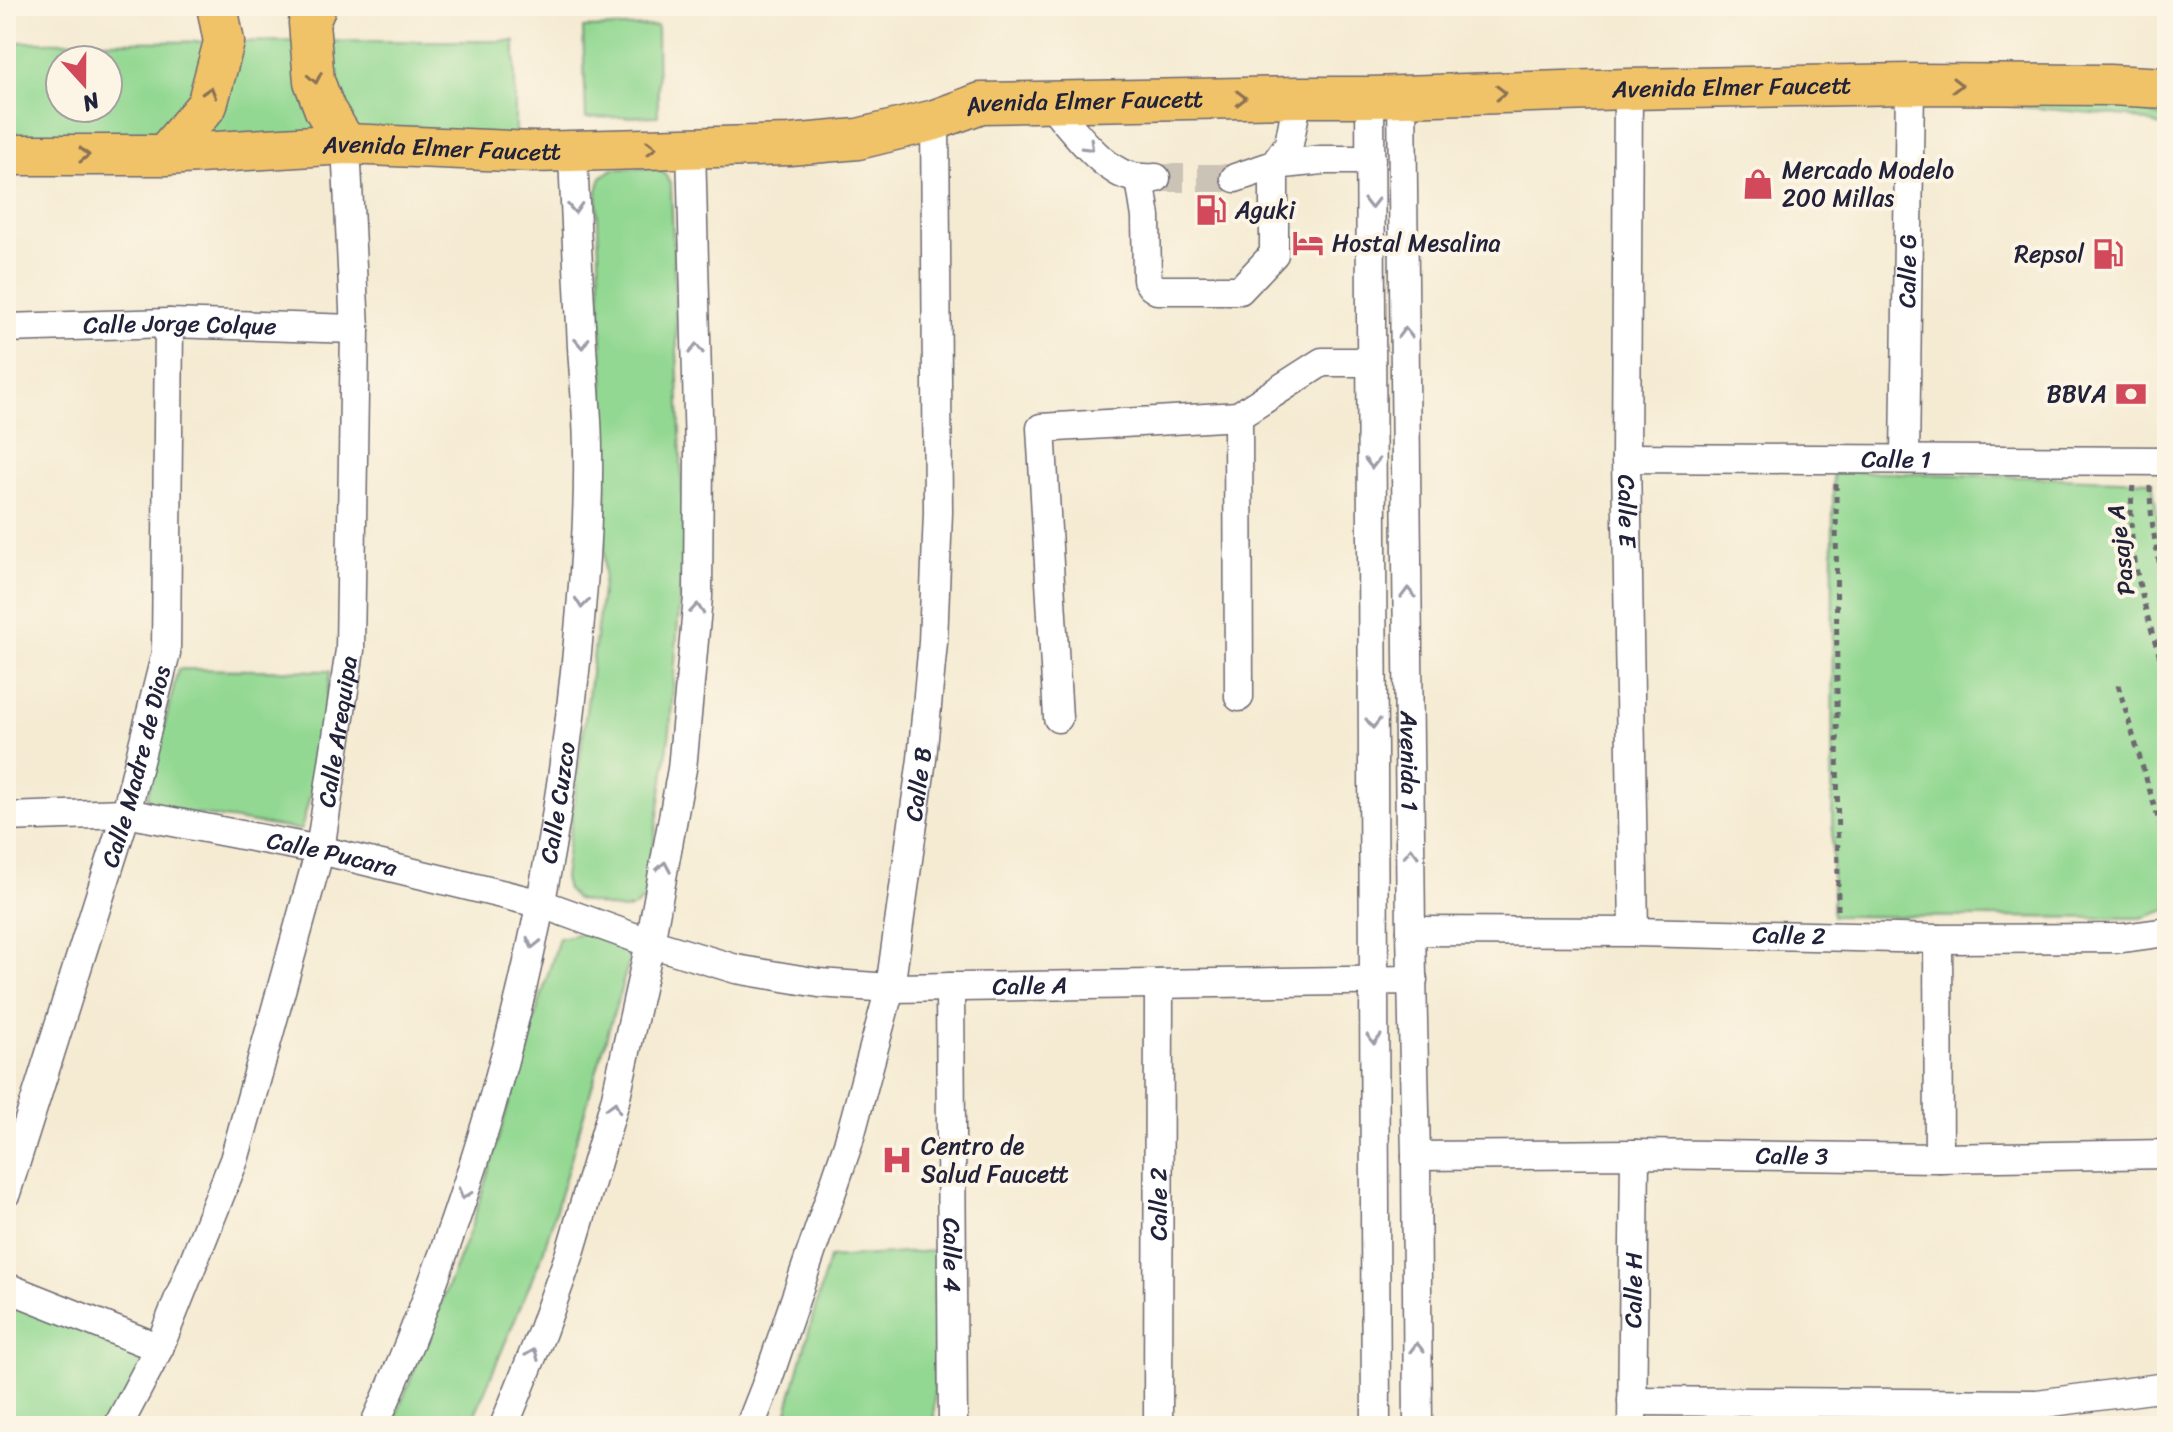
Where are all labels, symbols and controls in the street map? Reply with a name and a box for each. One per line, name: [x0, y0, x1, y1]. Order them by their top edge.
north arrow: [44, 44, 124, 124]
street label: Avenida Elmer Faucett: [1610, 64, 1852, 111]
one-way arrow: [306, 71, 323, 85]
one-way arrow: [1951, 76, 1964, 94]
street label: Avenida Elmer Faucett: [957, 78, 1204, 129]
text: N: [76, 81, 106, 123]
one-way arrow: [1495, 84, 1508, 101]
one-way arrow: [201, 86, 218, 100]
one-way arrow: [1235, 89, 1248, 107]
street label: Avenida Elmer Faucett: [320, 123, 562, 173]
one-way arrow: [1080, 137, 1095, 151]
one-way arrow: [645, 140, 658, 157]
one-way arrow: [78, 146, 91, 164]
place label: Mercado Modelo 200 Millas: [1782, 149, 1954, 219]
shop icon: Mercado Modelo 200 Millas: [1741, 167, 1775, 201]
place label: Aguki: [1234, 189, 1296, 231]
fuel station icon: Aguki: [1194, 193, 1228, 227]
one-way arrow: [1362, 197, 1380, 210]
one-way arrow: [567, 202, 584, 215]
place label: Hostal Mesalina: [1332, 222, 1501, 264]
hotel icon: Hostal Mesalina: [1291, 226, 1325, 260]
place label: Repsol: [2014, 233, 2085, 275]
street label: Calle G: [1886, 234, 1929, 308]
fuel station icon: Repsol: [2091, 237, 2125, 271]
street label: Calle Jorge Colque: [83, 302, 277, 347]
one-way arrow: [1396, 326, 1414, 339]
one-way arrow: [573, 337, 590, 350]
one-way arrow: [688, 342, 705, 355]
place label: BBVA: [2046, 373, 2107, 415]
bank icon: BBVA: [2114, 377, 2148, 411]
street label: Calle 1: [1861, 438, 1931, 481]
one-way arrow: [1363, 457, 1381, 470]
street label: Calle E: [1605, 474, 1649, 549]
street label: Pasaje A: [2095, 502, 2147, 598]
one-way arrow: [1399, 586, 1417, 599]
one-way arrow: [573, 597, 590, 610]
one-way arrow: [688, 602, 705, 615]
street label: Calle Arequipa: [306, 653, 370, 810]
street label: Calle Madre de Dios: [89, 661, 183, 873]
street label: Avenida 1: [1388, 710, 1431, 811]
one-way arrow: [1364, 717, 1382, 730]
street label: Calle Cuzco: [527, 739, 588, 867]
street label: Calle B: [893, 745, 944, 824]
street label: Calle Pucara: [263, 819, 402, 889]
one-way arrow: [1402, 846, 1419, 859]
one-way arrow: [655, 860, 672, 873]
street label: Calle 2: [1752, 914, 1826, 957]
one-way arrow: [525, 936, 542, 949]
street label: Calle A: [992, 964, 1068, 1007]
one-way arrow: [1365, 1033, 1383, 1046]
one-way arrow: [604, 1100, 621, 1114]
place label: Centro de Salud Faucett: [921, 1125, 1069, 1195]
street label: Calle 3: [1755, 1135, 1829, 1178]
hospital icon: Centro de Salud Faucett: [880, 1143, 914, 1177]
street label: Calle 2: [1137, 1167, 1180, 1241]
one-way arrow: [458, 1186, 474, 1200]
street label: Calle 4: [931, 1218, 973, 1292]
street label: Calle H: [1612, 1252, 1655, 1328]
one-way arrow: [1408, 1341, 1426, 1354]
one-way arrow: [524, 1348, 540, 1362]

